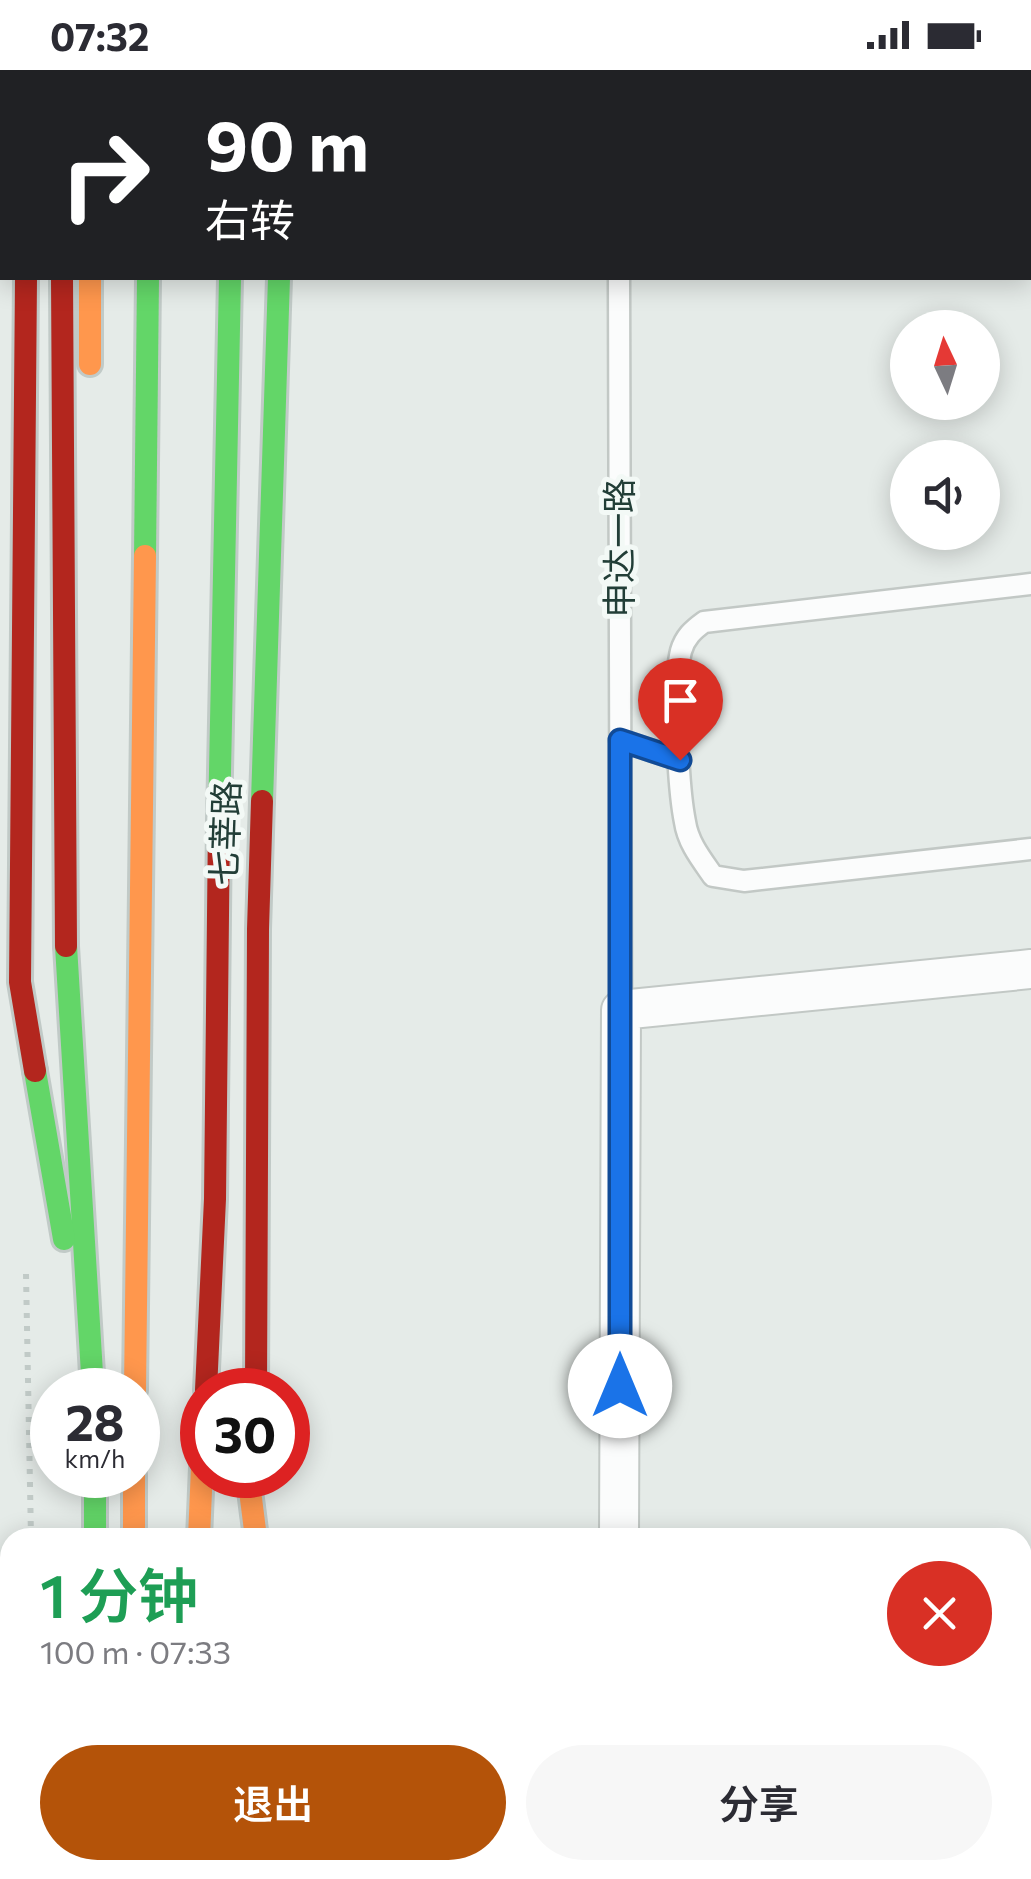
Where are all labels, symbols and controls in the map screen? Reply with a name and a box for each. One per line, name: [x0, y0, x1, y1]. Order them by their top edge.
text: 07:32: [50, 12, 149, 59]
text: 90 m: [205, 100, 369, 185]
icon: right: [40, 110, 170, 240]
text: 右转: [205, 191, 295, 246]
north arrow: [890, 310, 1000, 420]
map controls: [890, 310, 1000, 550]
button: sound: [890, 440, 1000, 550]
street label: 申达一路: [596, 478, 639, 618]
pin: [638, 658, 723, 761]
icon: arrive: [653, 673, 708, 728]
street label: 七莘路: [200, 780, 247, 886]
position arrow: [568, 1334, 672, 1438]
speed limit sign: 30: [180, 1368, 310, 1498]
text: 28: [65, 1390, 125, 1451]
text: km/h: [65, 1443, 125, 1473]
text: 1 分钟: [40, 1557, 198, 1630]
button: close: [887, 1561, 992, 1666]
text: 100 m · 07:33: [40, 1631, 231, 1671]
button: 退出: [40, 1745, 506, 1860]
button: 分享: [526, 1745, 992, 1860]

